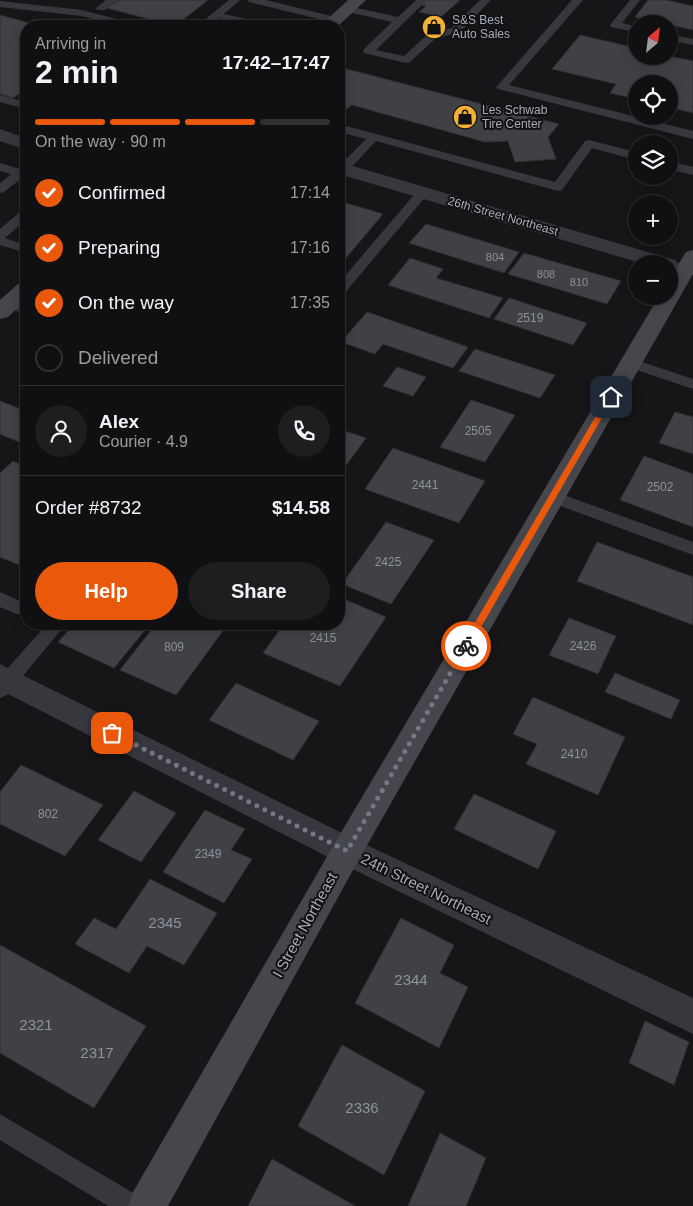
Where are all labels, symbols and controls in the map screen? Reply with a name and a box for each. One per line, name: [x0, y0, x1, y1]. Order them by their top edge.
place label: S&S Best Auto Sales: [452, 13, 510, 41]
shop icon: S&S Best Auto Sales: [421, 14, 447, 40]
north arrow: [628, 15, 678, 65]
map controls: [628, 15, 678, 305]
text: Arriving in: [35, 35, 106, 52]
text: 17:42–17:47: [222, 52, 330, 73]
text: 2 min: [35, 54, 119, 90]
button: locate: [628, 75, 678, 125]
place label: Les Schwab Tire Center: [482, 103, 548, 131]
shop icon: Les Schwab Tire Center: [452, 104, 478, 130]
text: On the way · 90 m: [35, 133, 166, 150]
button: layers: [628, 135, 678, 185]
icon: check: [35, 179, 63, 207]
text: Confirmed: [78, 182, 166, 203]
text: 17:14: [290, 184, 330, 201]
street label: 26th Street Northeast: [446, 194, 560, 239]
button: +: [628, 195, 678, 245]
icon: check: [35, 234, 63, 262]
text: Preparing: [78, 237, 160, 258]
text: 17:16: [290, 239, 330, 256]
house number: 804: [486, 251, 504, 263]
button: −: [628, 255, 678, 305]
house number: 808: [537, 268, 555, 280]
house number: 810: [570, 276, 588, 288]
icon: check: [35, 289, 63, 317]
text: On the way: [78, 292, 174, 313]
text: 17:35: [290, 294, 330, 311]
house number: 2519: [517, 311, 544, 325]
text: Delivered: [78, 347, 158, 368]
pin: [590, 376, 632, 418]
icon: home: [597, 383, 625, 411]
button: person: [35, 405, 87, 457]
button: phone: [278, 405, 330, 457]
text: Alex: [99, 411, 139, 432]
house number: 2505: [465, 424, 492, 438]
text: Courier · 4.9: [99, 433, 188, 450]
house number: 2441: [412, 478, 439, 492]
house number: 2502: [647, 480, 674, 494]
text: Order #8732: [35, 497, 142, 518]
text: $14.58: [272, 497, 330, 518]
house number: 2425: [375, 555, 402, 569]
button: Help: [35, 562, 178, 620]
button: Share: [188, 562, 330, 620]
courier: [441, 621, 491, 671]
house number: 2415: [310, 631, 337, 645]
icon: bike: [452, 632, 480, 660]
house number: 2426: [570, 639, 597, 653]
house number: 809: [164, 640, 184, 654]
pin: [91, 712, 133, 754]
icon: bag: [98, 719, 126, 747]
house number: 2410: [561, 747, 588, 761]
house number: 802: [38, 807, 58, 821]
house number: 2349: [195, 847, 222, 861]
street label: 24th Street Northeast: [358, 850, 495, 928]
street label: I Street Northeast: [269, 869, 341, 980]
house number: 2345: [148, 914, 182, 931]
house number: 2344: [394, 971, 428, 988]
house number: 2321: [19, 1016, 53, 1033]
house number: 2317: [80, 1044, 114, 1061]
house number: 2336: [345, 1099, 379, 1116]

